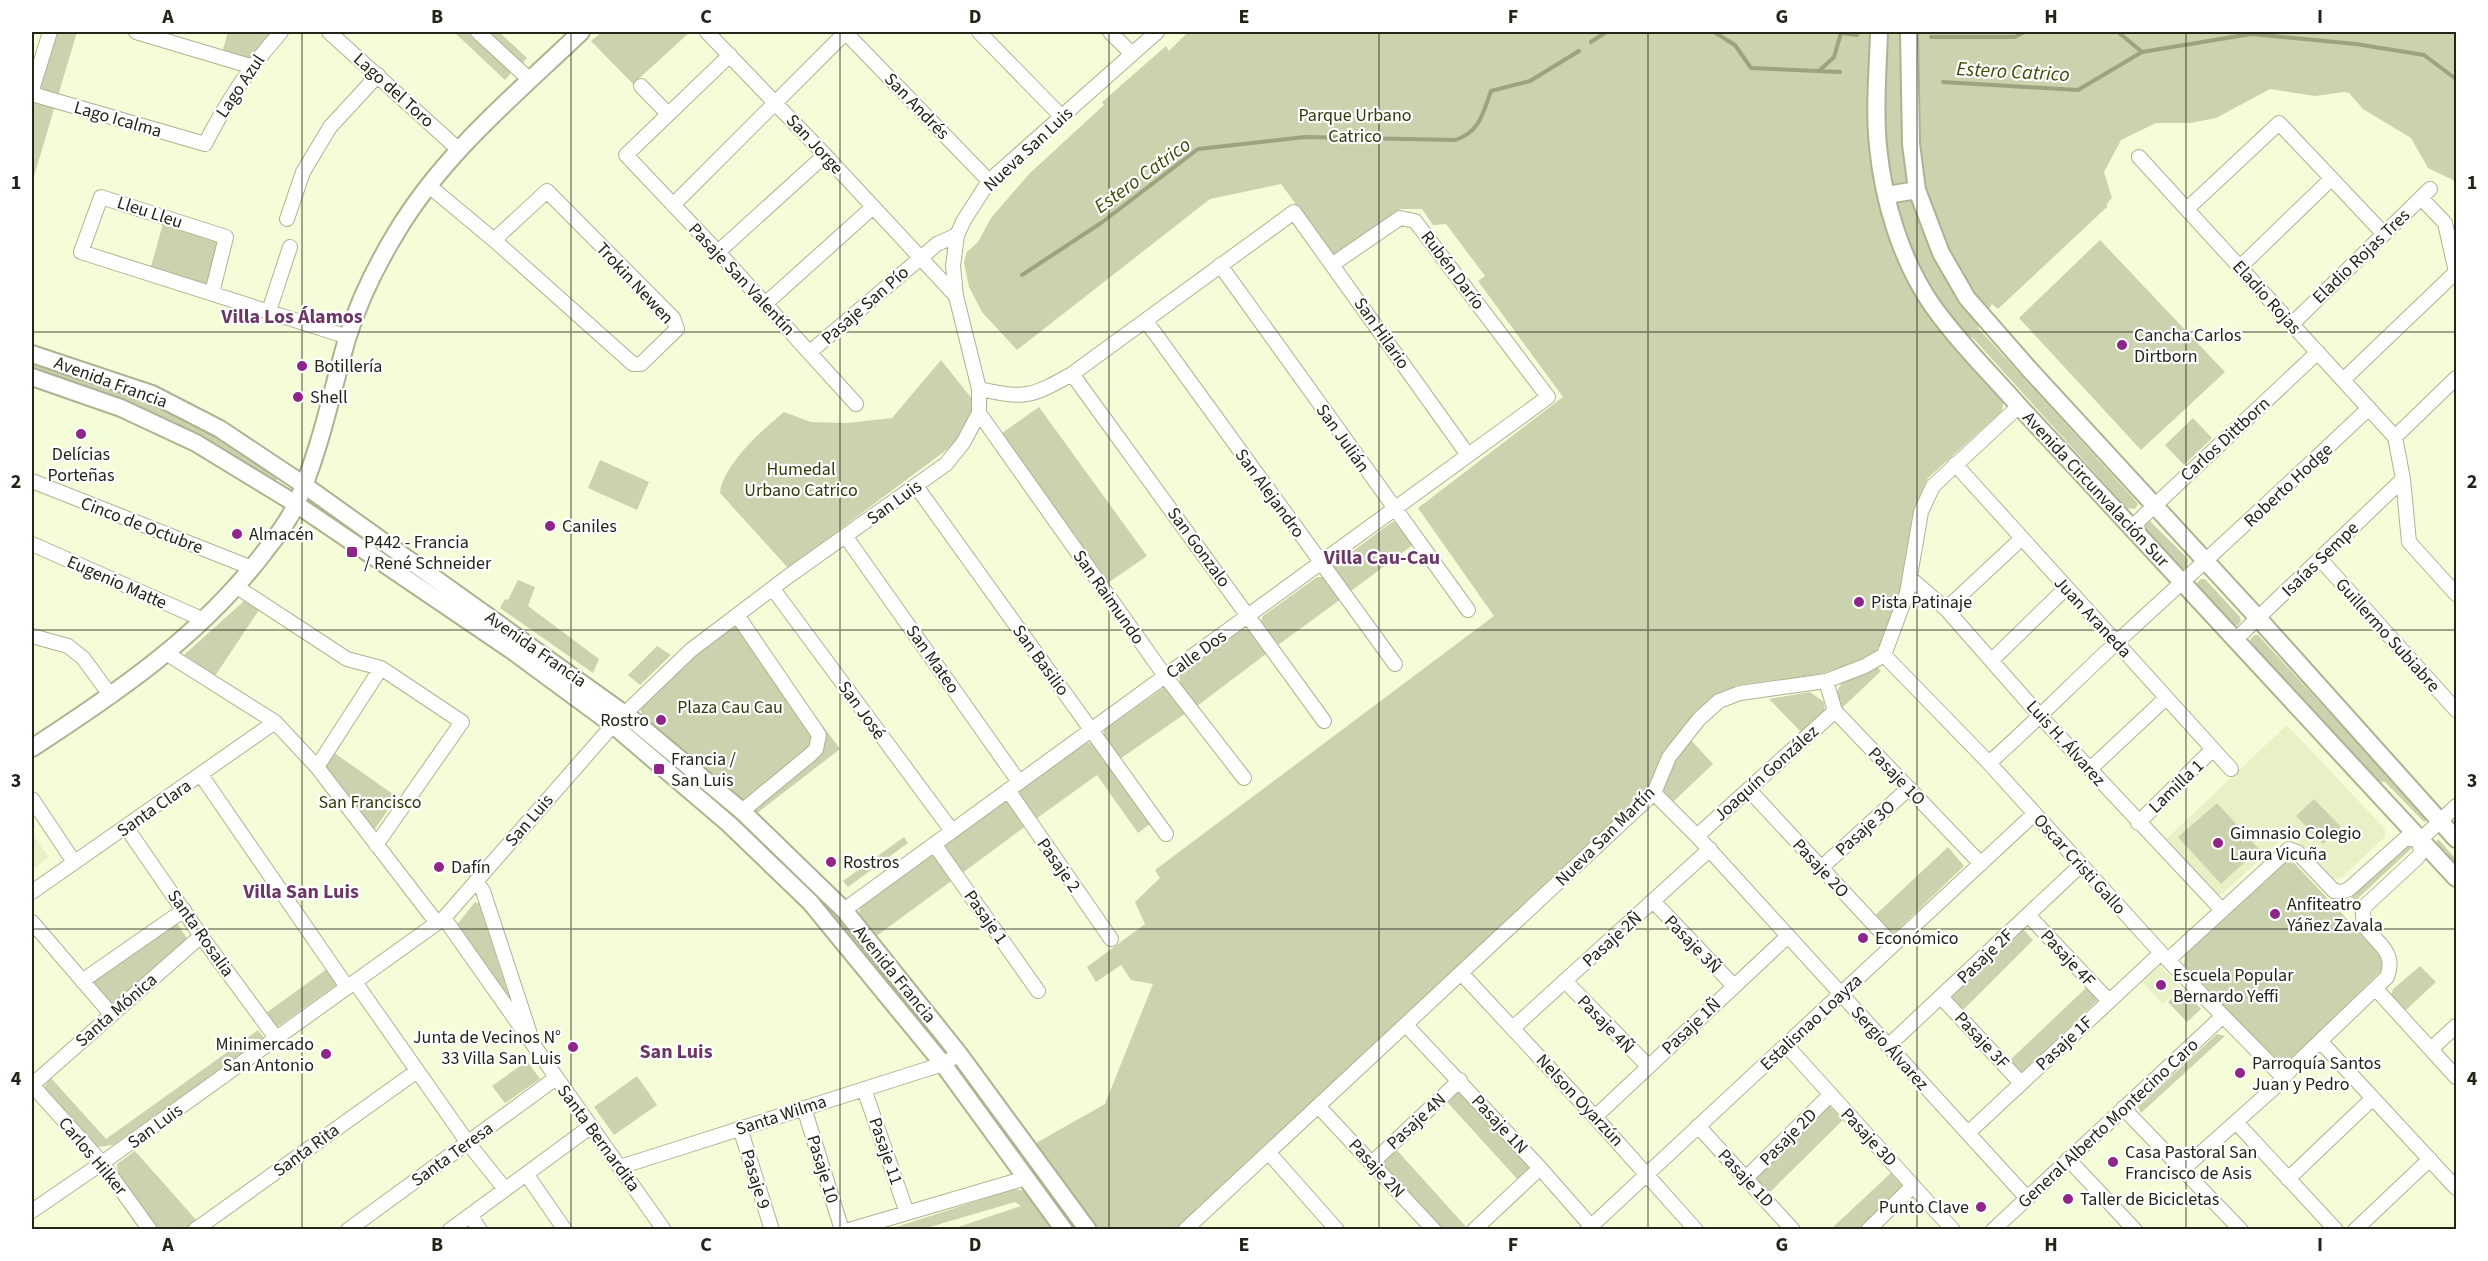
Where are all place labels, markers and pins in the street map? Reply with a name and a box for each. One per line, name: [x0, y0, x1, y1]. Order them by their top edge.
place label: Cancha Carlos Dirtborn: [2134, 323, 2241, 369]
marker: Cancha Carlos Dirtborn: [2115, 338, 2129, 352]
place label: Botillería: [314, 354, 382, 379]
marker: Botillería: [295, 359, 309, 373]
place label: Shell: [310, 385, 348, 410]
marker: Shell: [291, 390, 305, 404]
marker: Delícias Porteñas: [74, 427, 88, 441]
place label: Delícias Porteñas: [48, 442, 115, 488]
place label: Caniles: [562, 514, 617, 539]
marker: Caniles: [543, 519, 557, 533]
place label: Almacén: [249, 522, 314, 547]
marker: Almacén: [230, 527, 244, 541]
place label: P442 - Francia / René Schneider: [364, 530, 492, 576]
marker: P442 - Francia / René Schneider: [345, 545, 359, 559]
place label: Pista Patinaje: [1871, 590, 1972, 615]
marker: Pista Patinaje: [1852, 595, 1866, 609]
place label: Rostro: [600, 708, 649, 733]
marker: Rostro: [654, 713, 668, 727]
place label: Francia / San Luis: [671, 747, 737, 793]
marker: Francia / San Luis: [652, 762, 666, 776]
place label: Gimnasio Colegio Laura Vicuña: [2230, 821, 2361, 867]
marker: Gimnasio Colegio Laura Vicuña: [2211, 836, 2225, 850]
place label: Rostros: [843, 850, 899, 875]
place label: Dafín: [451, 855, 491, 880]
marker: Rostros: [824, 855, 838, 869]
marker: Dafín: [432, 860, 446, 874]
place label: Anfiteatro Yáñez Zavala: [2286, 892, 2383, 938]
marker: Anfiteatro Yáñez Zavala: [2268, 907, 2282, 921]
place label: Económico: [1875, 926, 1958, 951]
marker: Económico: [1856, 931, 1870, 945]
place label: Escuela Popular Bernardo Yeffi: [2173, 963, 2294, 1009]
marker: Escuela Popular Bernardo Yeffi: [2154, 978, 2168, 992]
place label: Junta de Vecinos N° 33 Villa San Luis: [413, 1025, 561, 1071]
place label: Minimercado San Antonio: [215, 1032, 314, 1078]
marker: Junta de Vecinos N° 33 Villa San Luis: [566, 1040, 580, 1054]
marker: Minimercado San Antonio: [319, 1047, 333, 1061]
place label: Parroquía Santos Juan y Pedro: [2252, 1051, 2381, 1097]
marker: Parroquía Santos Juan y Pedro: [2233, 1066, 2247, 1080]
place label: Casa Pastoral San Francisco de Asis: [2125, 1140, 2257, 1186]
marker: Casa Pastoral San Francisco de Asis: [2106, 1155, 2120, 1169]
place label: Taller de Bicicletas: [2080, 1187, 2219, 1212]
marker: Taller de Bicicletas: [2061, 1192, 2075, 1206]
place label: Punto Clave: [1879, 1195, 1969, 1220]
marker: Punto Clave: [1974, 1200, 1988, 1214]

